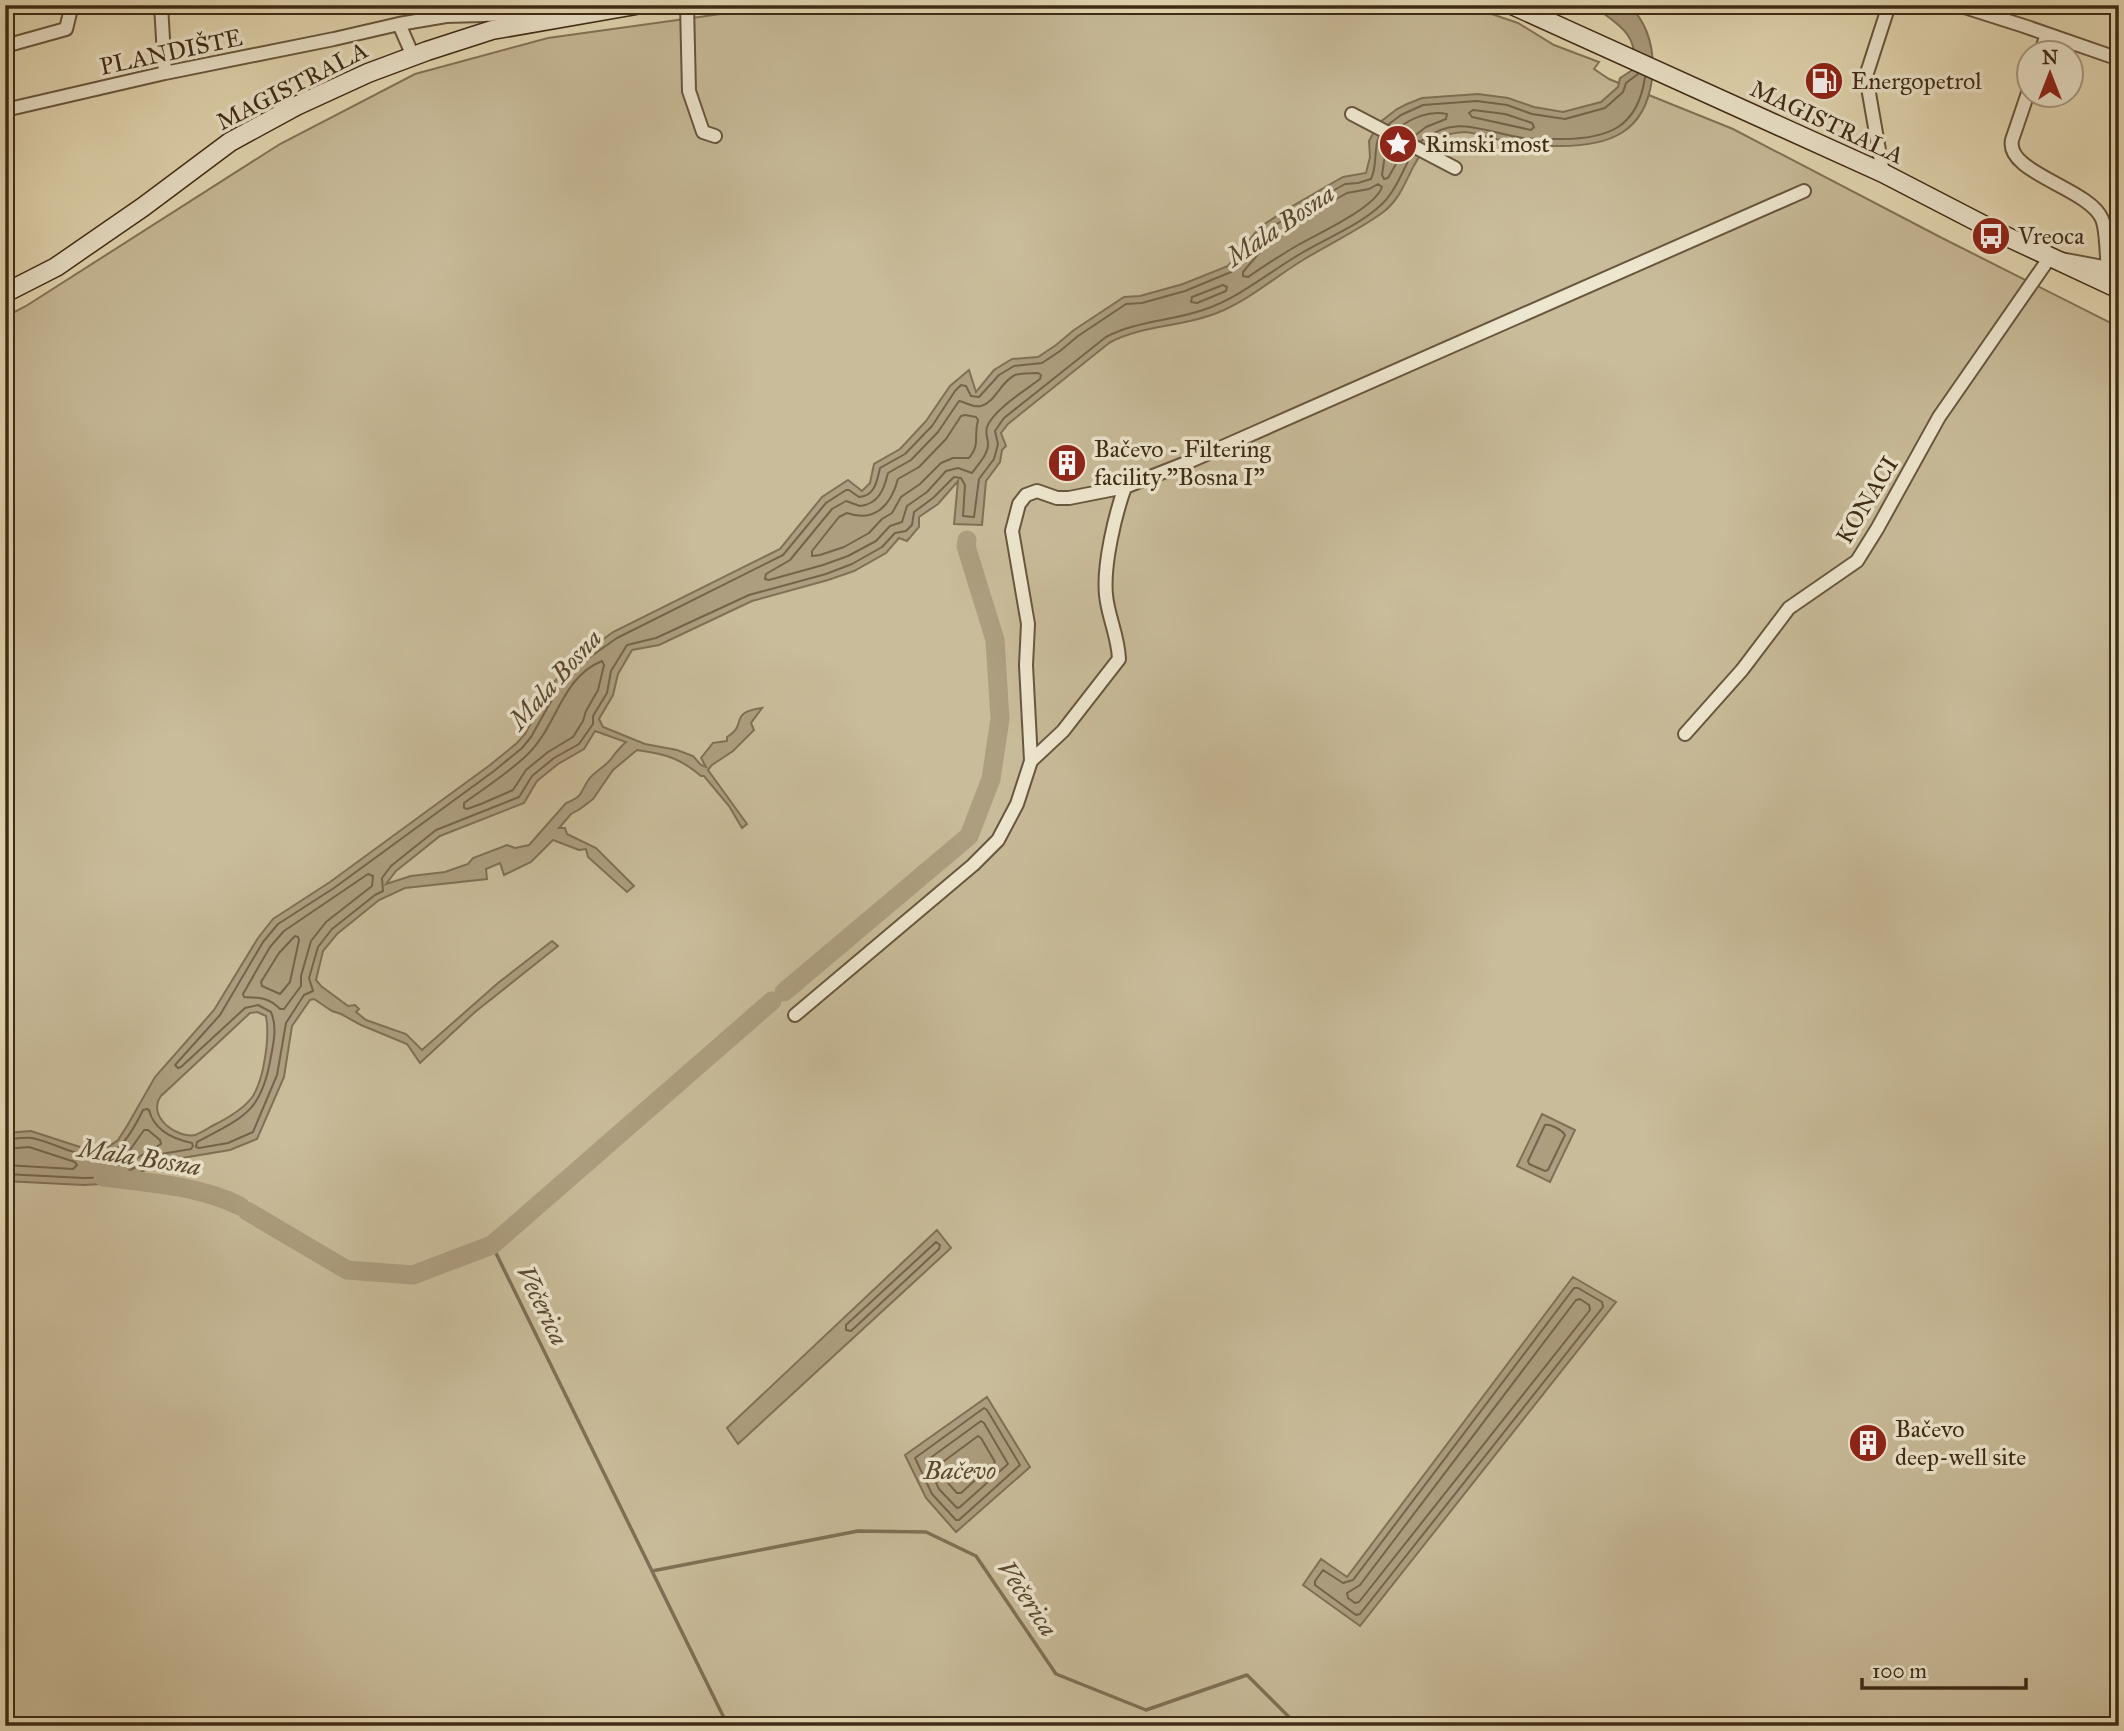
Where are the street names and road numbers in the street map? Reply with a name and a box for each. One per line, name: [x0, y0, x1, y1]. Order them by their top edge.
street label: PLANDIŠTE: [97, 22, 245, 82]
street label: MAGISTRALA: [211, 35, 373, 137]
street label: MAGISTRALA: [1745, 73, 1909, 171]
street label: KONACI: [1829, 451, 1905, 549]

